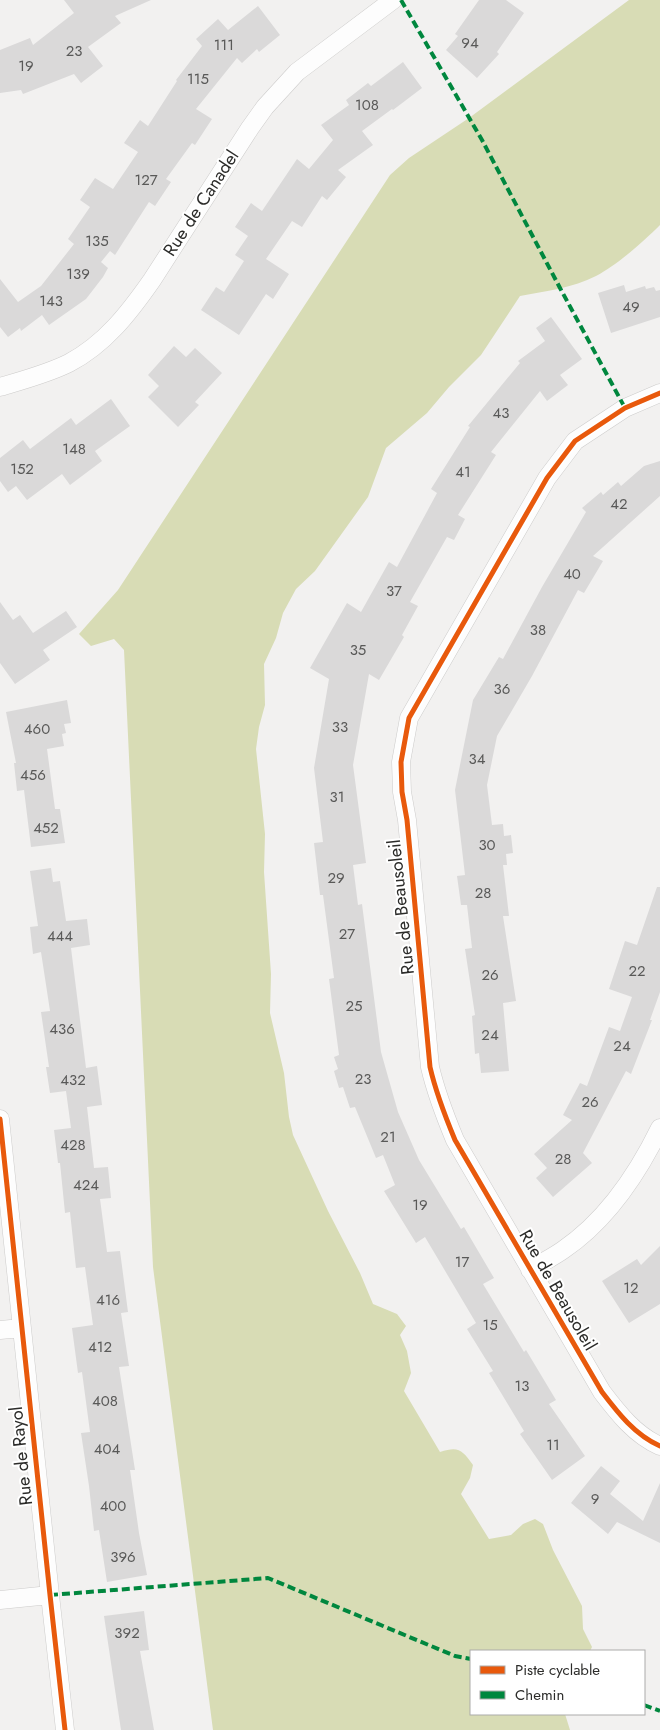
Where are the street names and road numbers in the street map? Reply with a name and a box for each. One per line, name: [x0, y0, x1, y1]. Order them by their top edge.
street label: Rue de Canadel: [157, 145, 245, 261]
street label: Rue de Beausoleil: [381, 838, 421, 976]
street label: Rue de Beausoleil: [513, 1225, 603, 1355]
street label: Rue de Rayol: [3, 1405, 39, 1507]

